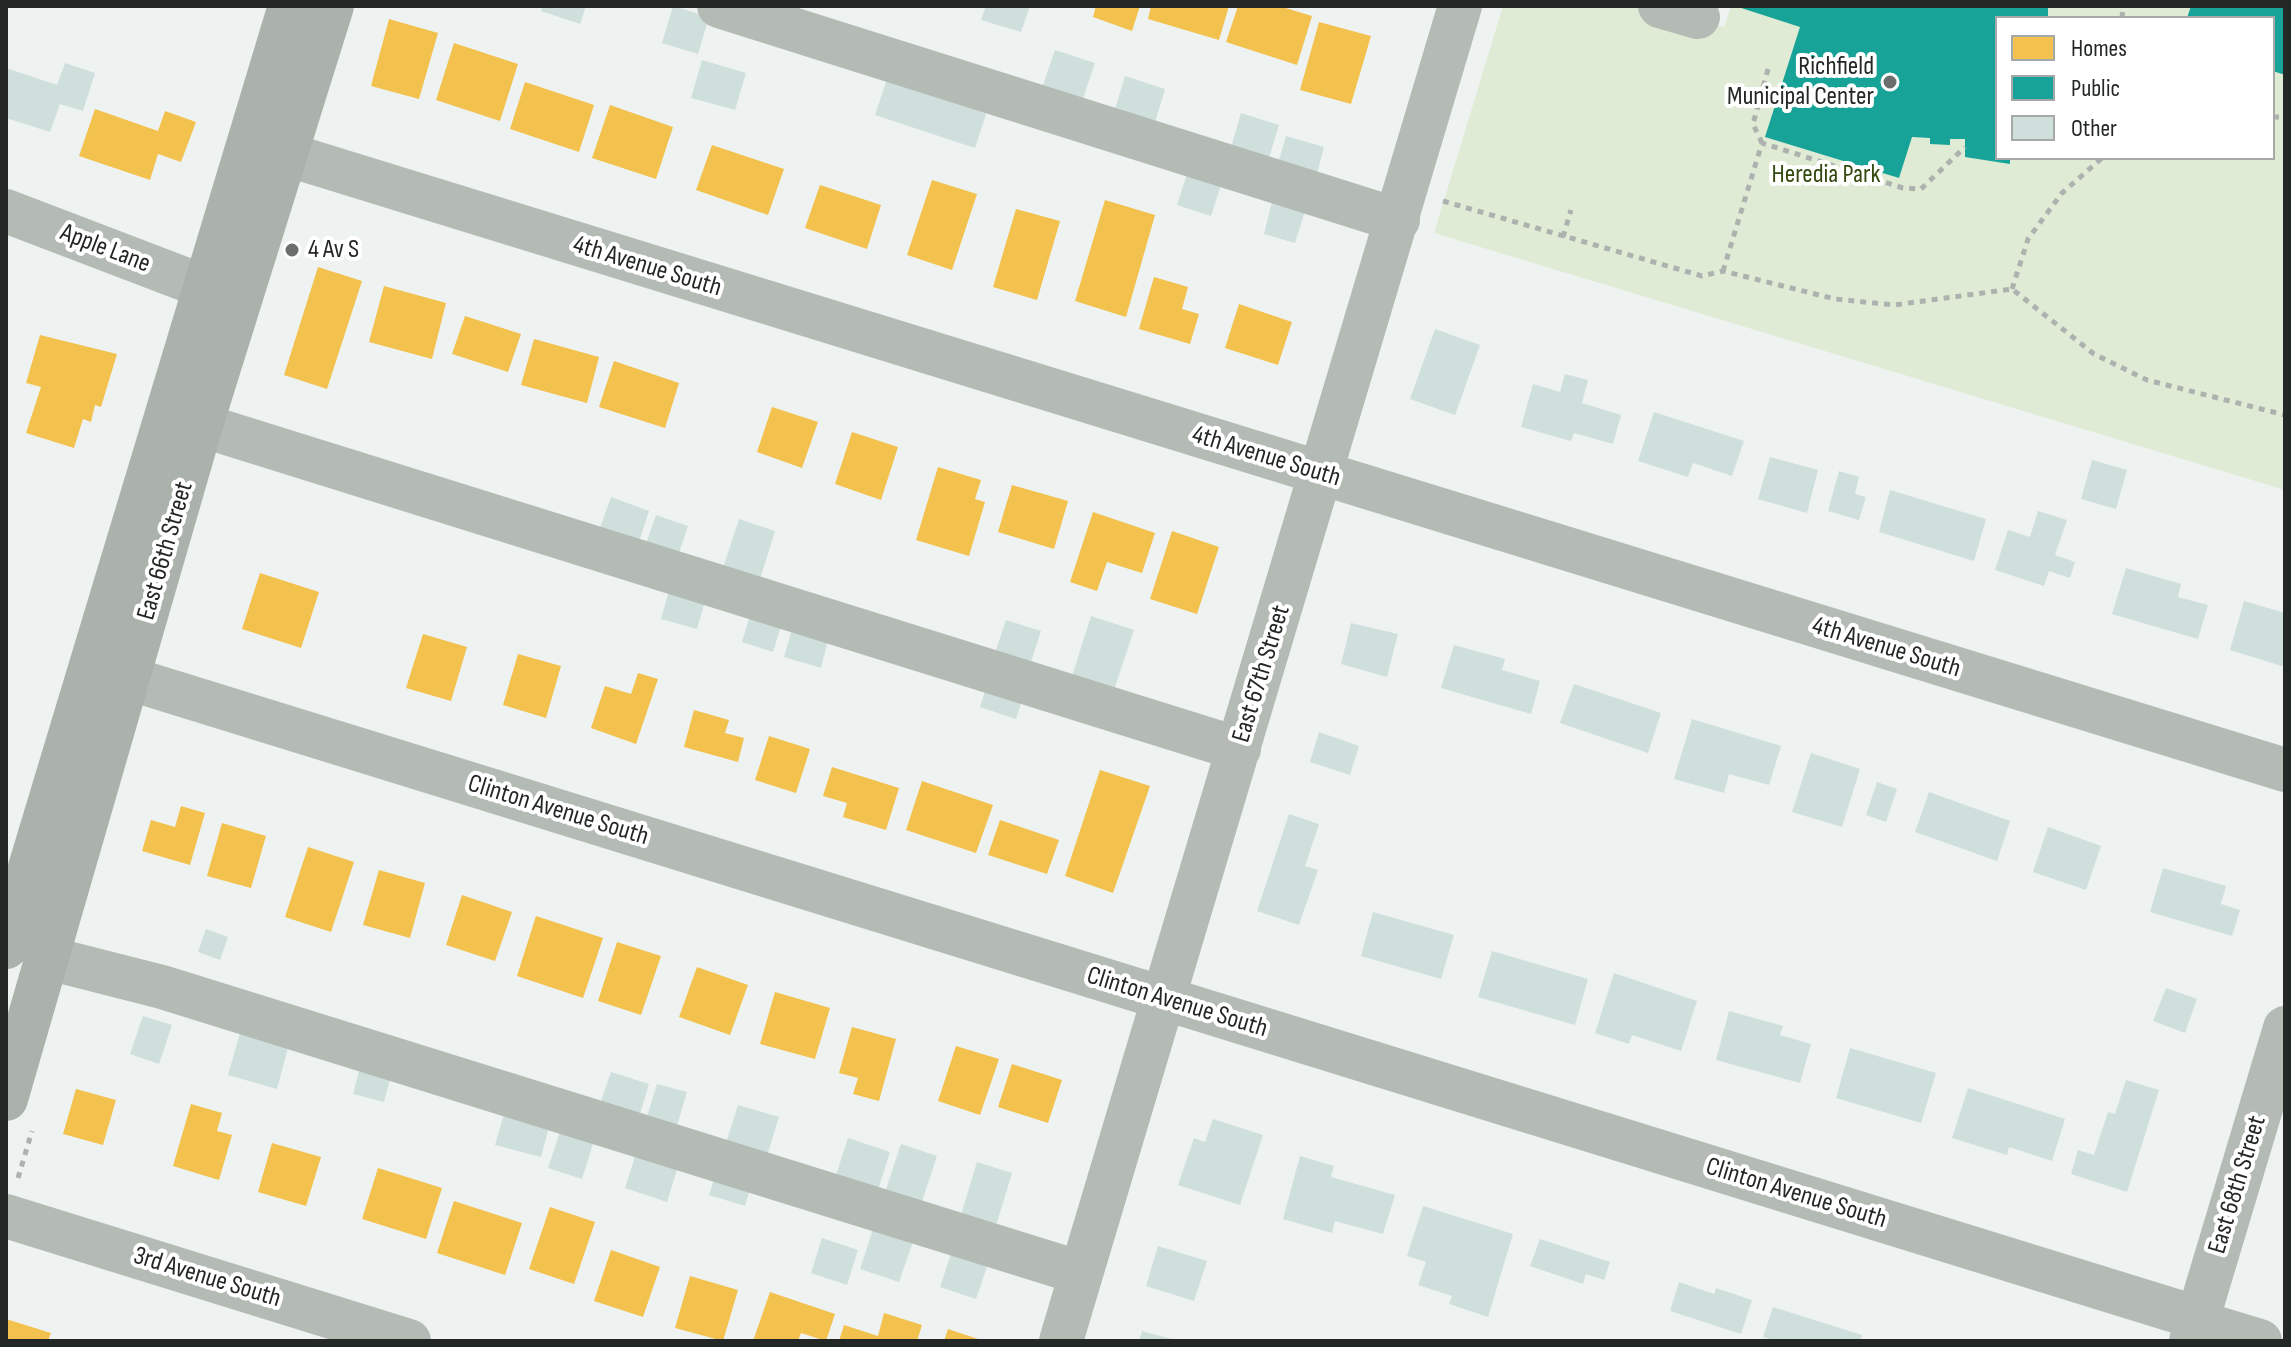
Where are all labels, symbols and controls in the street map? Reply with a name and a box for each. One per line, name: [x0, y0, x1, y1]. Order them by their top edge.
legend: [1995, 16, 2275, 160]
text: Homes: [2071, 34, 2127, 63]
place label: Richfield Municipal Center: [1727, 51, 1874, 112]
marker: Richfield Municipal Center: [1881, 73, 1899, 91]
text: Public: [2071, 74, 2120, 103]
text: Other: [2071, 114, 2117, 143]
park label: Heredia Park: [1771, 159, 1881, 191]
street label: Apple Lane: [56, 218, 154, 280]
street label: 4th Avenue South: [569, 230, 725, 304]
place label: 4 Av S: [308, 234, 359, 266]
marker: 4 Av S: [283, 241, 301, 259]
street label: 4th Avenue South: [1188, 420, 1344, 494]
street label: East 66th Street: [131, 478, 201, 624]
street label: East 67th Street: [1226, 602, 1298, 746]
street label: 4th Avenue South: [1808, 611, 1964, 685]
street label: Clinton Avenue South: [464, 769, 652, 853]
street label: Clinton Avenue South: [1083, 961, 1271, 1045]
street label: East 68th Street: [2202, 1112, 2274, 1258]
street label: Clinton Avenue South: [1702, 1152, 1890, 1236]
street label: 3rd Avenue South: [130, 1241, 284, 1315]

